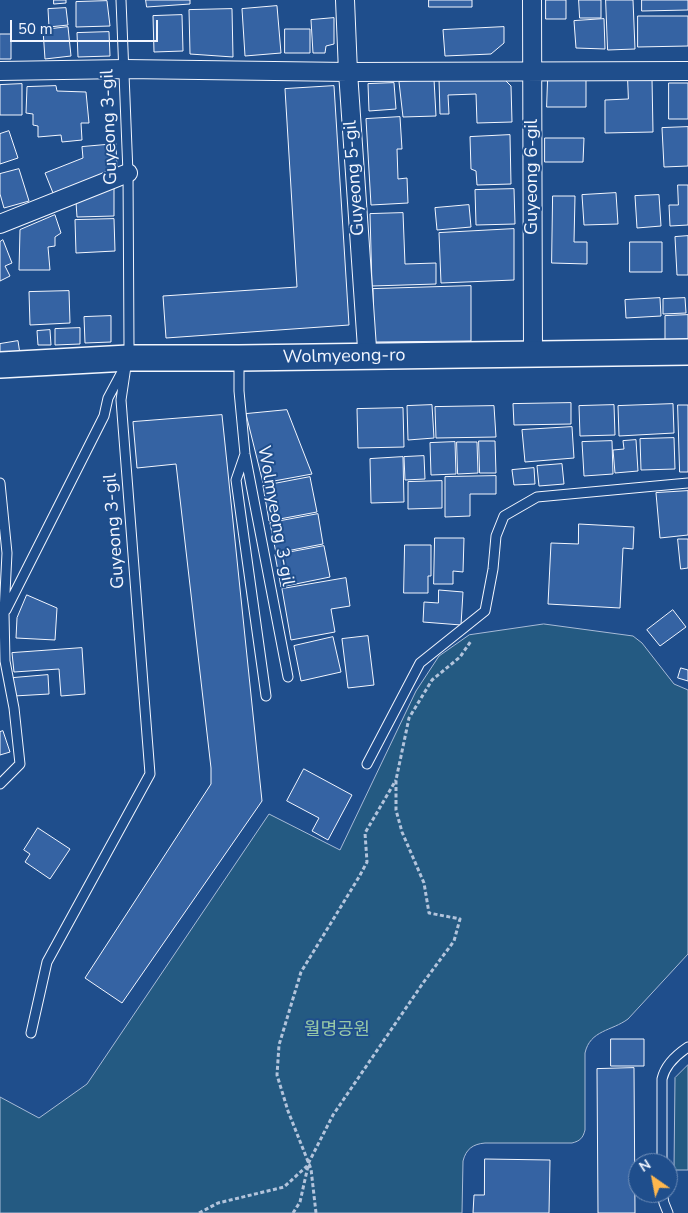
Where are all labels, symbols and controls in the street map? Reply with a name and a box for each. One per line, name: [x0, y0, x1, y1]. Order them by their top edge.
scale bar: [12, 10, 160, 42]
text: 50 m: [18, 19, 53, 39]
street label: Guyeong 3-gil: [97, 69, 123, 185]
street label: Guyeong 5-gil: [340, 119, 370, 237]
street label: Guyeong 6-gil: [522, 119, 544, 235]
street label: Wolmyeong-ro: [282, 345, 406, 369]
street label: Wolmyeong 3-gil: [252, 444, 298, 588]
street label: Guyeong 3-gil: [100, 472, 130, 590]
park label: 월명공원: [304, 1020, 370, 1042]
north arrow: [628, 1153, 678, 1203]
text: N: [636, 1155, 655, 1177]

